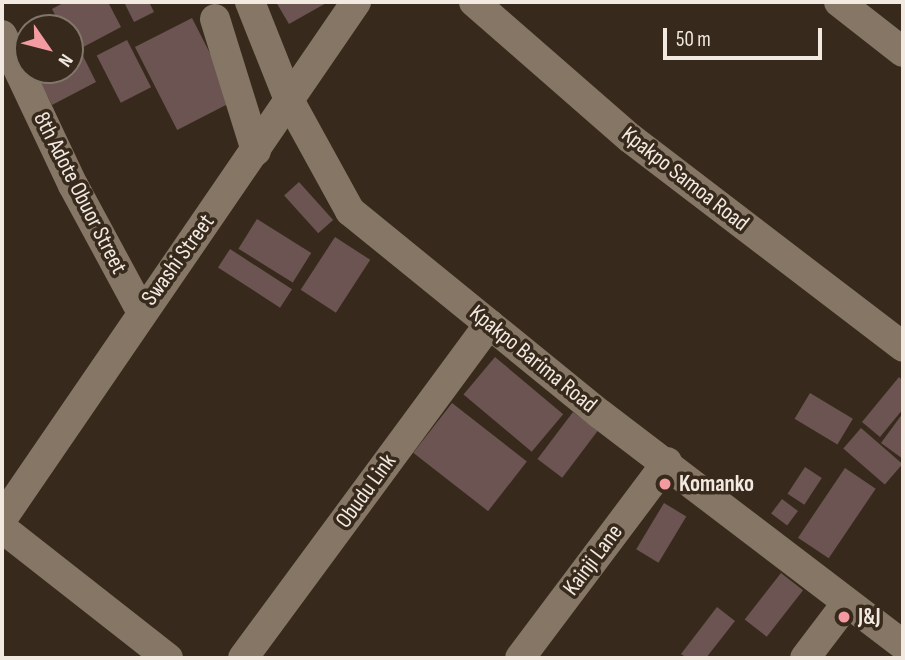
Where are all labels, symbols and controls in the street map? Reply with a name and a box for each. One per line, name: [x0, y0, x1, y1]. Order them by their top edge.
north arrow: [14, 14, 84, 84]
scale bar: [667, 14, 826, 58]
text: 50 m: [676, 27, 711, 52]
text: N: [53, 49, 77, 71]
street label: 8th Adote Obuor Street: [27, 108, 133, 278]
street label: Kpakpo Samoa Road: [616, 121, 754, 237]
street label: Swashi Street: [136, 209, 220, 311]
street label: Kpakpo Barima Road: [464, 299, 602, 419]
street label: Obudu Link: [330, 449, 402, 533]
place label: Komanko: [679, 470, 754, 498]
marker: Komanko: [657, 476, 673, 492]
street label: Kainji Lane: [557, 519, 629, 601]
place label: J&J: [858, 603, 881, 631]
marker: J&J: [836, 609, 852, 625]

